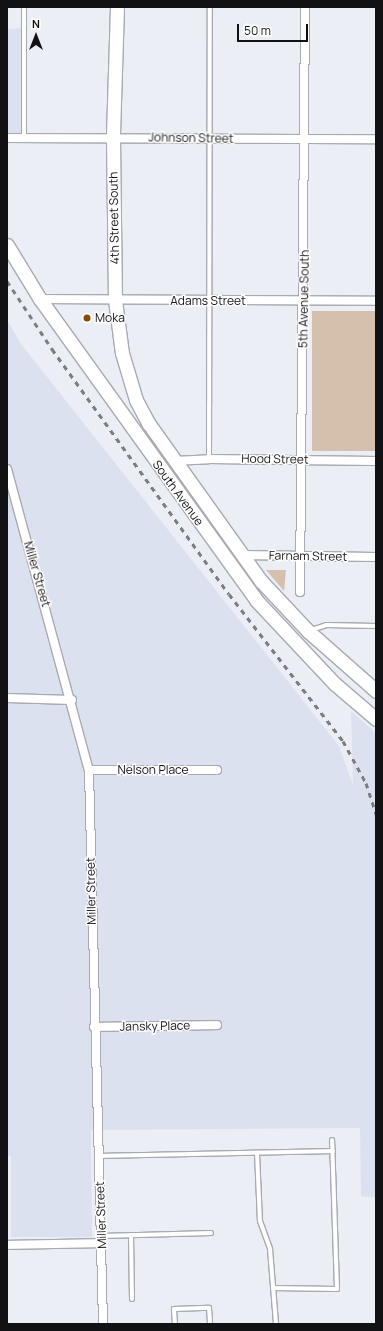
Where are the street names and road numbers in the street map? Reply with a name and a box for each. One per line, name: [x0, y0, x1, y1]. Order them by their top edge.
street label: Johnson Street: [148, 130, 234, 146]
street label: 4th Street South: [106, 172, 122, 264]
street label: 5th Avenue South: [296, 250, 312, 348]
street label: Adams Street: [170, 294, 246, 308]
street label: Hood Street: [241, 451, 309, 467]
street label: South Avenue: [150, 458, 206, 528]
street label: Miller Street: [21, 540, 53, 608]
street label: Farnam Street: [269, 548, 347, 564]
street label: Nelson Place: [117, 763, 189, 777]
street label: Miller Street: [83, 857, 99, 925]
street label: Jansky Place: [120, 1018, 190, 1034]
street label: Miller Street: [93, 1181, 109, 1249]

